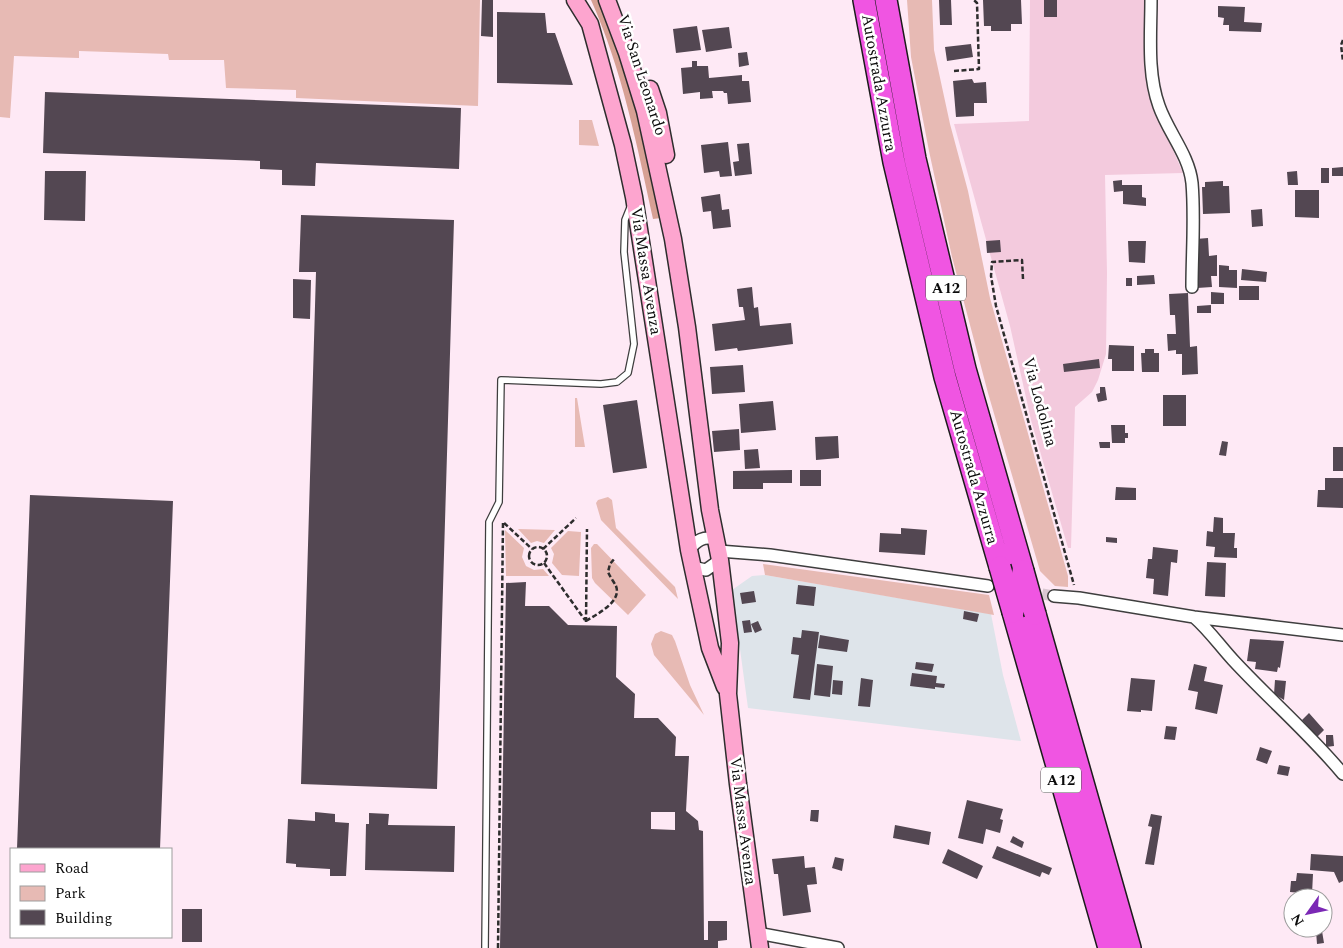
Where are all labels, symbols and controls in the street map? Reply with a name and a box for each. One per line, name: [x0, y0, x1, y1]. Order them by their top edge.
street label: Via San Leonardo: [611, 11, 673, 139]
street label: Autostrada Azzurra: [855, 12, 903, 154]
street label: Via Massa Avenza: [624, 205, 668, 337]
road number: A12: [926, 276, 966, 300]
street label: Via Lodolina: [1017, 355, 1064, 450]
street label: Autostrada Azzurra: [943, 407, 1005, 547]
street label: Via Massa Avenza: [723, 756, 763, 887]
road number: A12: [1041, 768, 1081, 792]
legend: [10, 848, 172, 938]
text: Road: [55, 857, 89, 880]
text: Park: [55, 882, 86, 905]
north arrow: [1283, 888, 1333, 938]
text: Building: [55, 907, 112, 930]
text: N: [1286, 909, 1309, 930]

